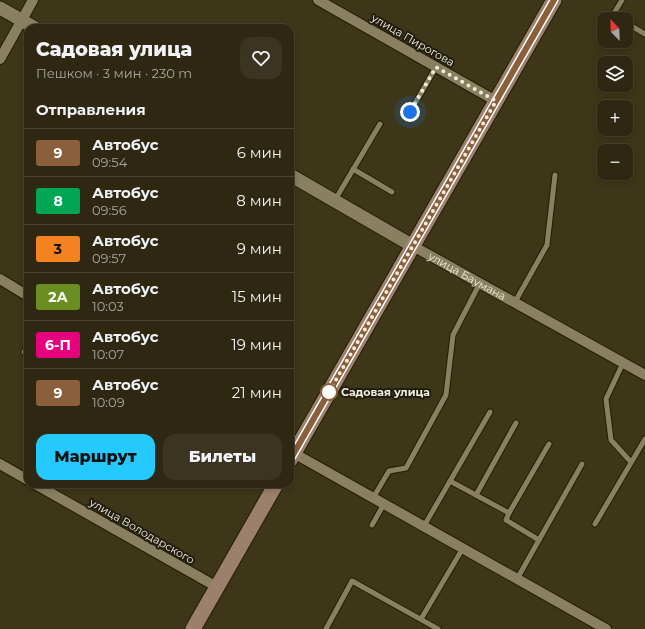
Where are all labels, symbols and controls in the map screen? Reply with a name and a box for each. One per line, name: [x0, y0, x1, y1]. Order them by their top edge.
street label: улица Пирогова: [368, 10, 457, 69]
north arrow: [597, 12, 633, 48]
map controls: [597, 12, 633, 180]
button: heart: [240, 37, 282, 79]
text: Садовая улица: [36, 38, 192, 61]
button: layers: [597, 56, 633, 92]
text: Пешком · 3 мин · 230 m: [36, 65, 192, 81]
text: Отправления: [36, 100, 146, 119]
button: +: [597, 100, 633, 136]
your location: [400, 102, 420, 122]
text: Автобус: [92, 135, 159, 154]
text: 6 мин: [237, 143, 282, 162]
text: 9: [54, 144, 62, 162]
button: −: [597, 144, 633, 180]
text: 09:54: [92, 154, 127, 170]
text: Автобус: [92, 183, 159, 202]
text: 8 мин: [236, 191, 282, 210]
text: 8: [53, 192, 63, 210]
text: 09:56: [92, 202, 127, 218]
text: Автобус: [92, 231, 159, 250]
text: 9 мин: [237, 239, 282, 258]
text: 3: [54, 240, 62, 258]
street label: улица Баумана: [425, 248, 509, 303]
text: 09:57: [92, 250, 126, 266]
text: Автобус: [92, 279, 159, 298]
text: 15 мин: [232, 287, 282, 306]
text: 2А: [48, 288, 68, 306]
text: 10:03: [92, 298, 124, 314]
text: Автобус: [92, 327, 159, 346]
text: 19 мин: [231, 335, 282, 354]
text: 6-П: [45, 336, 71, 354]
text: 10:07: [92, 346, 124, 362]
text: Автобус: [92, 375, 159, 394]
text: 21 мин: [232, 383, 282, 402]
marker: Садовая улица: [320, 383, 338, 401]
text: 9: [54, 384, 62, 402]
place label: Садовая улица: [341, 385, 430, 399]
text: 10:09: [92, 394, 125, 410]
button: Маршрут: [36, 434, 155, 480]
button: Билеты: [163, 434, 282, 480]
street label: улица Володарского: [86, 495, 197, 567]

